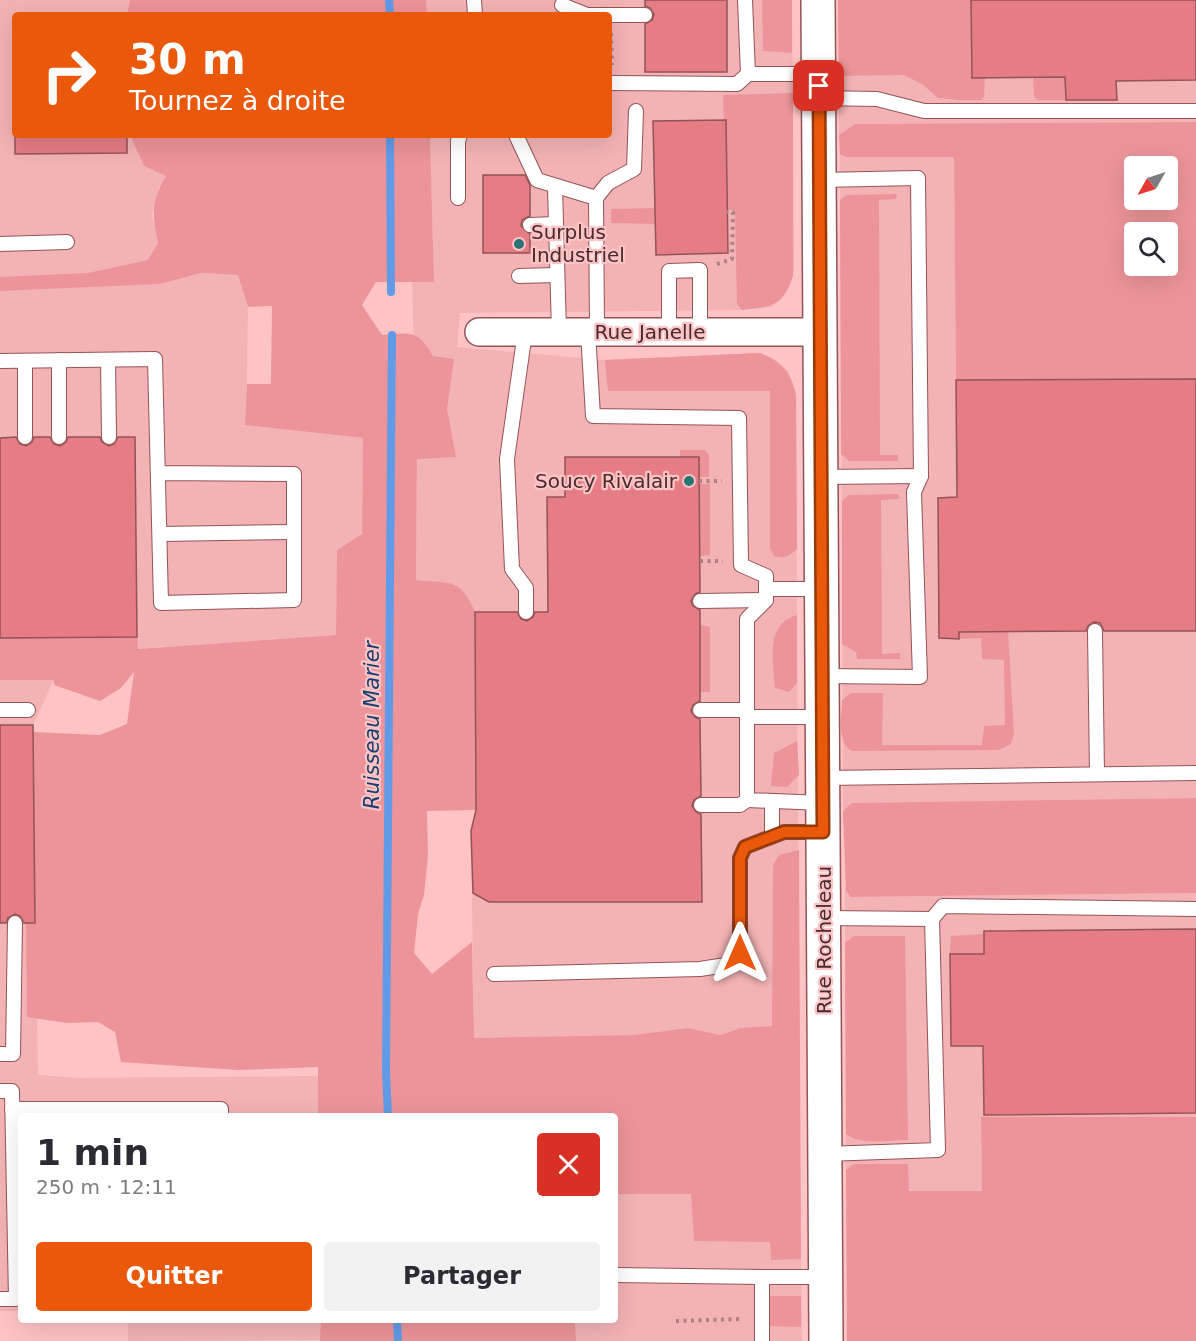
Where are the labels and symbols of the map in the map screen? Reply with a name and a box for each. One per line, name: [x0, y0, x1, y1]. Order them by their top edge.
pin: [793, 60, 844, 111]
north arrow: [1124, 156, 1178, 210]
place label: Surplus Industriel: [531, 220, 625, 267]
marker: Surplus Industriel: [512, 237, 526, 251]
street label: Rue Janelle: [595, 320, 705, 344]
place label: Soucy Rivalair: [535, 469, 678, 493]
marker: Soucy Rivalair: [682, 474, 696, 488]
water label: Ruisseau Marier: [360, 639, 384, 809]
street label: Rue Rocheleau: [812, 866, 836, 1014]
position arrow: [708, 921, 772, 985]

